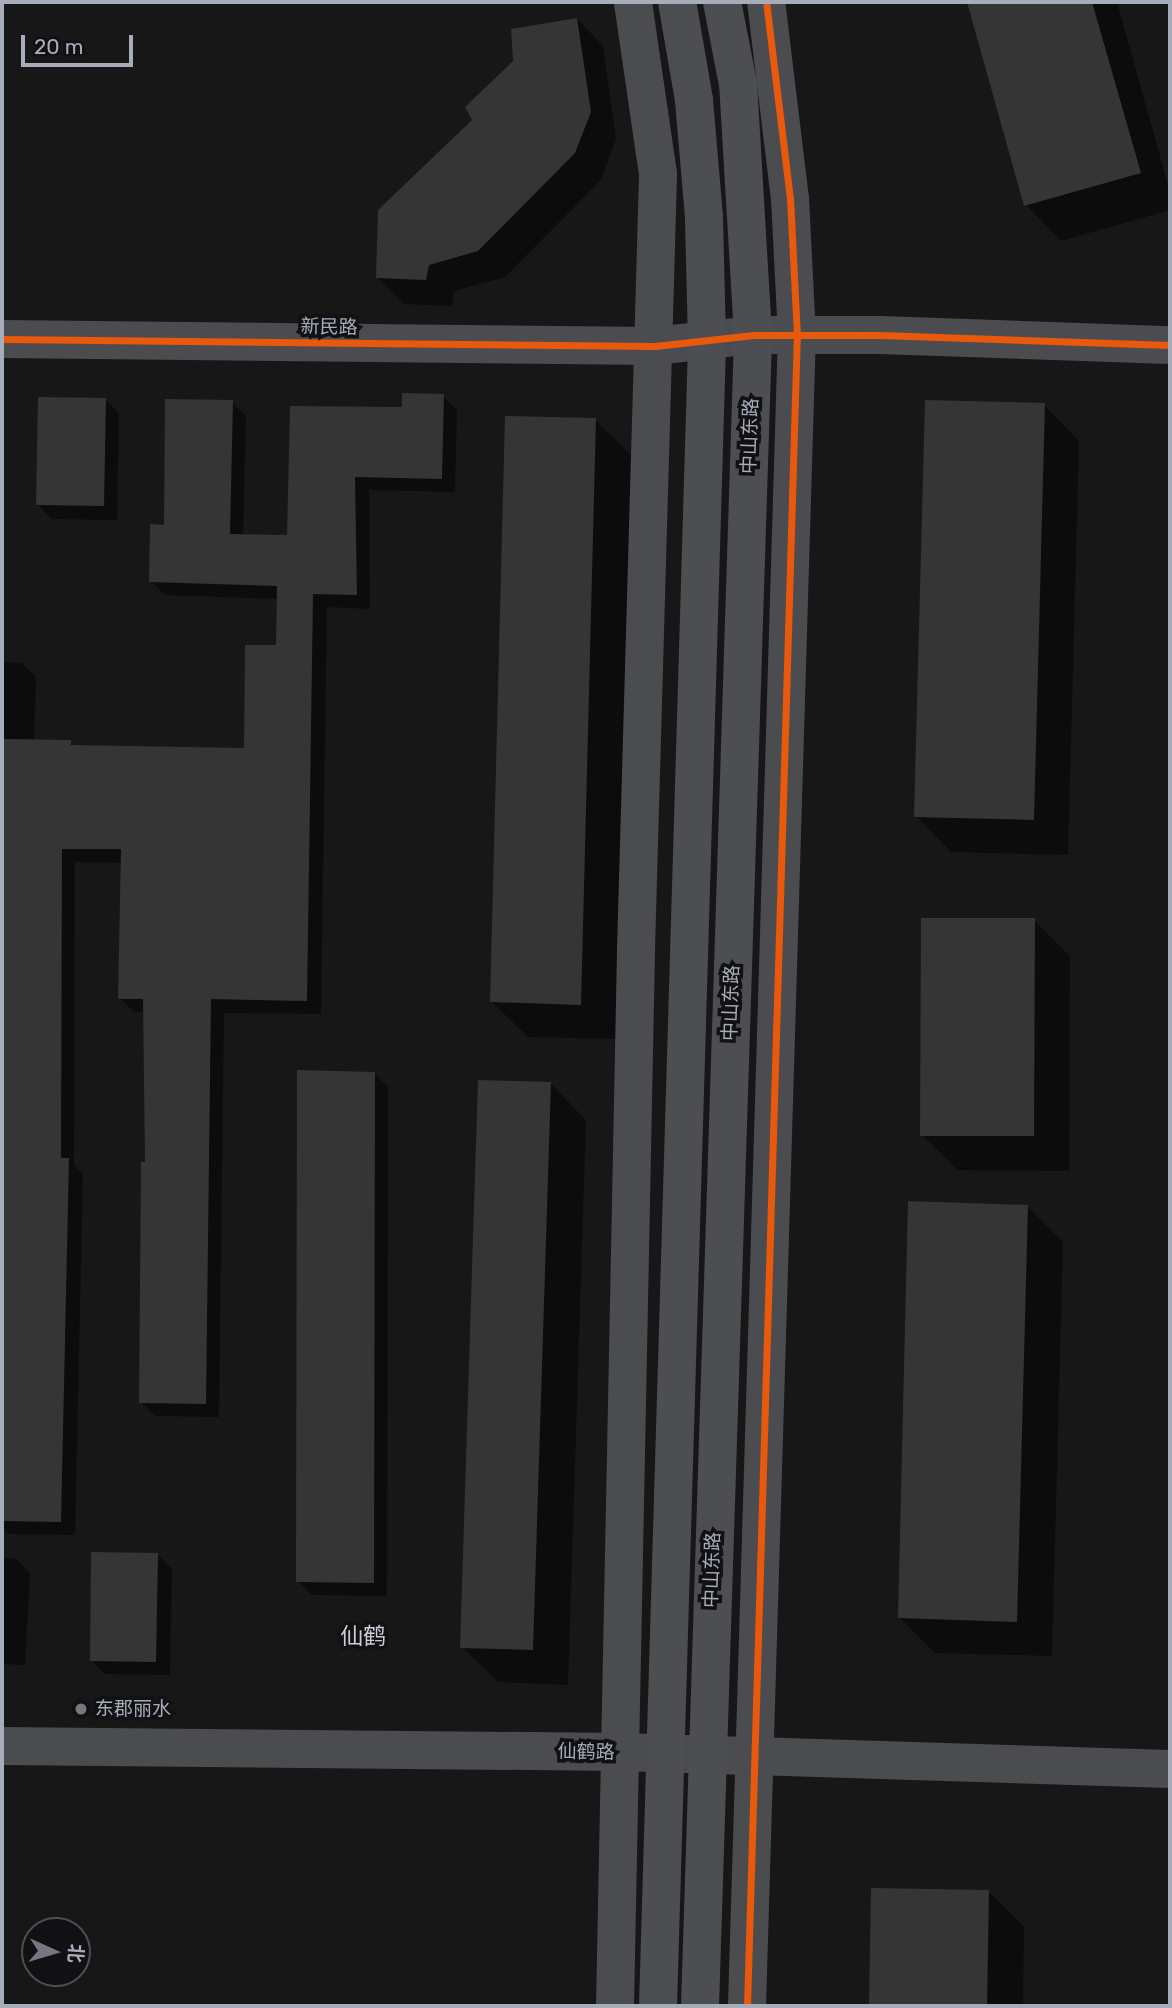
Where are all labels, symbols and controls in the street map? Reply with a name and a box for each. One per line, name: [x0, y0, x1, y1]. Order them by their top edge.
scale bar: [24, 21, 136, 65]
text: 20 m: [34, 34, 83, 59]
street label: 新民路: [300, 315, 358, 339]
street label: 中山东路: [737, 398, 763, 474]
street label: 中山东路: [718, 965, 744, 1041]
street label: 中山东路: [699, 1532, 725, 1608]
district label: 仙鹤: [340, 1622, 386, 1650]
place label: 东郡丽水: [95, 1698, 171, 1720]
marker: 东郡丽水: [73, 1701, 89, 1717]
street label: 仙鹤路: [557, 1740, 615, 1764]
north arrow: [21, 1917, 91, 1987]
text: 北: [63, 1943, 88, 1964]

